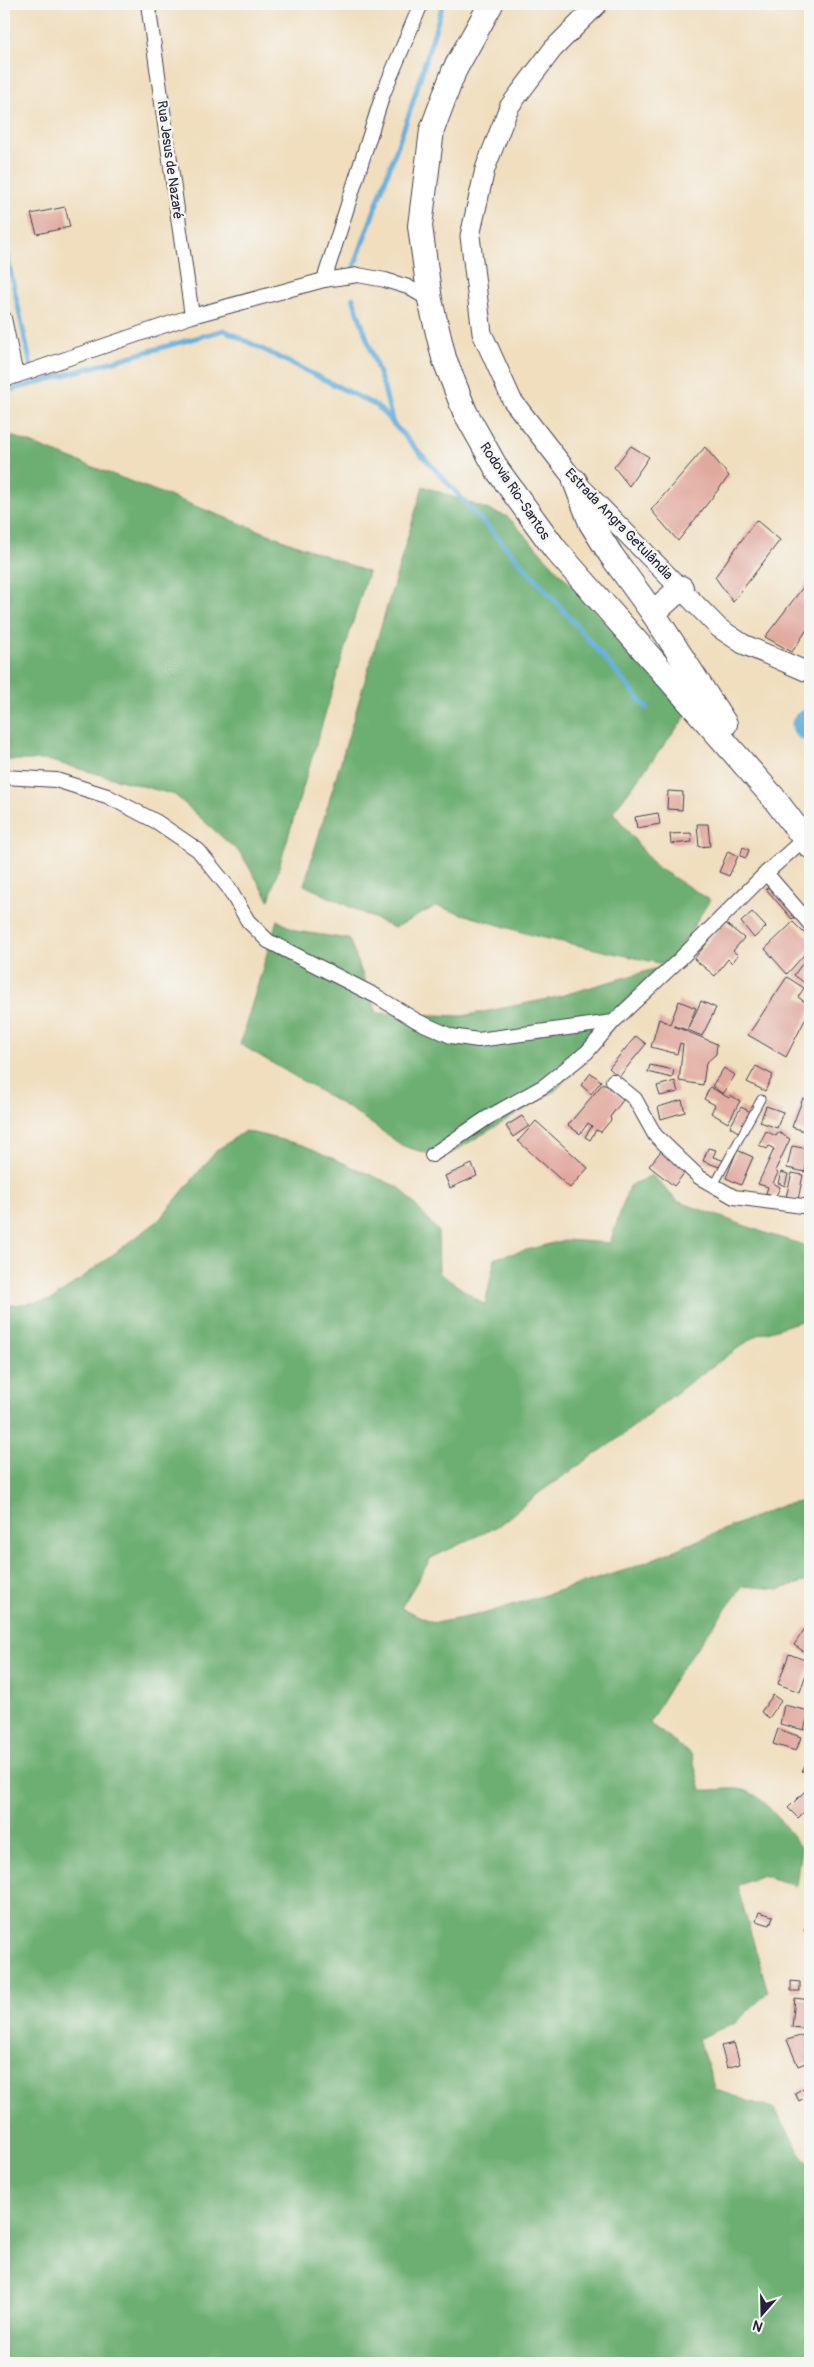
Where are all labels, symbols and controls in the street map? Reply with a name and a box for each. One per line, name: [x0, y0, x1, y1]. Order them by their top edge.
street label: Rua Jesus de Nazaré: [153, 100, 187, 220]
street label: Rodovia Rio-Santos: [476, 439, 554, 543]
street label: Estrada Angra Getulândia: [561, 465, 677, 583]
north arrow: [736, 2290, 786, 2340]
text: N: [750, 2316, 765, 2335]

